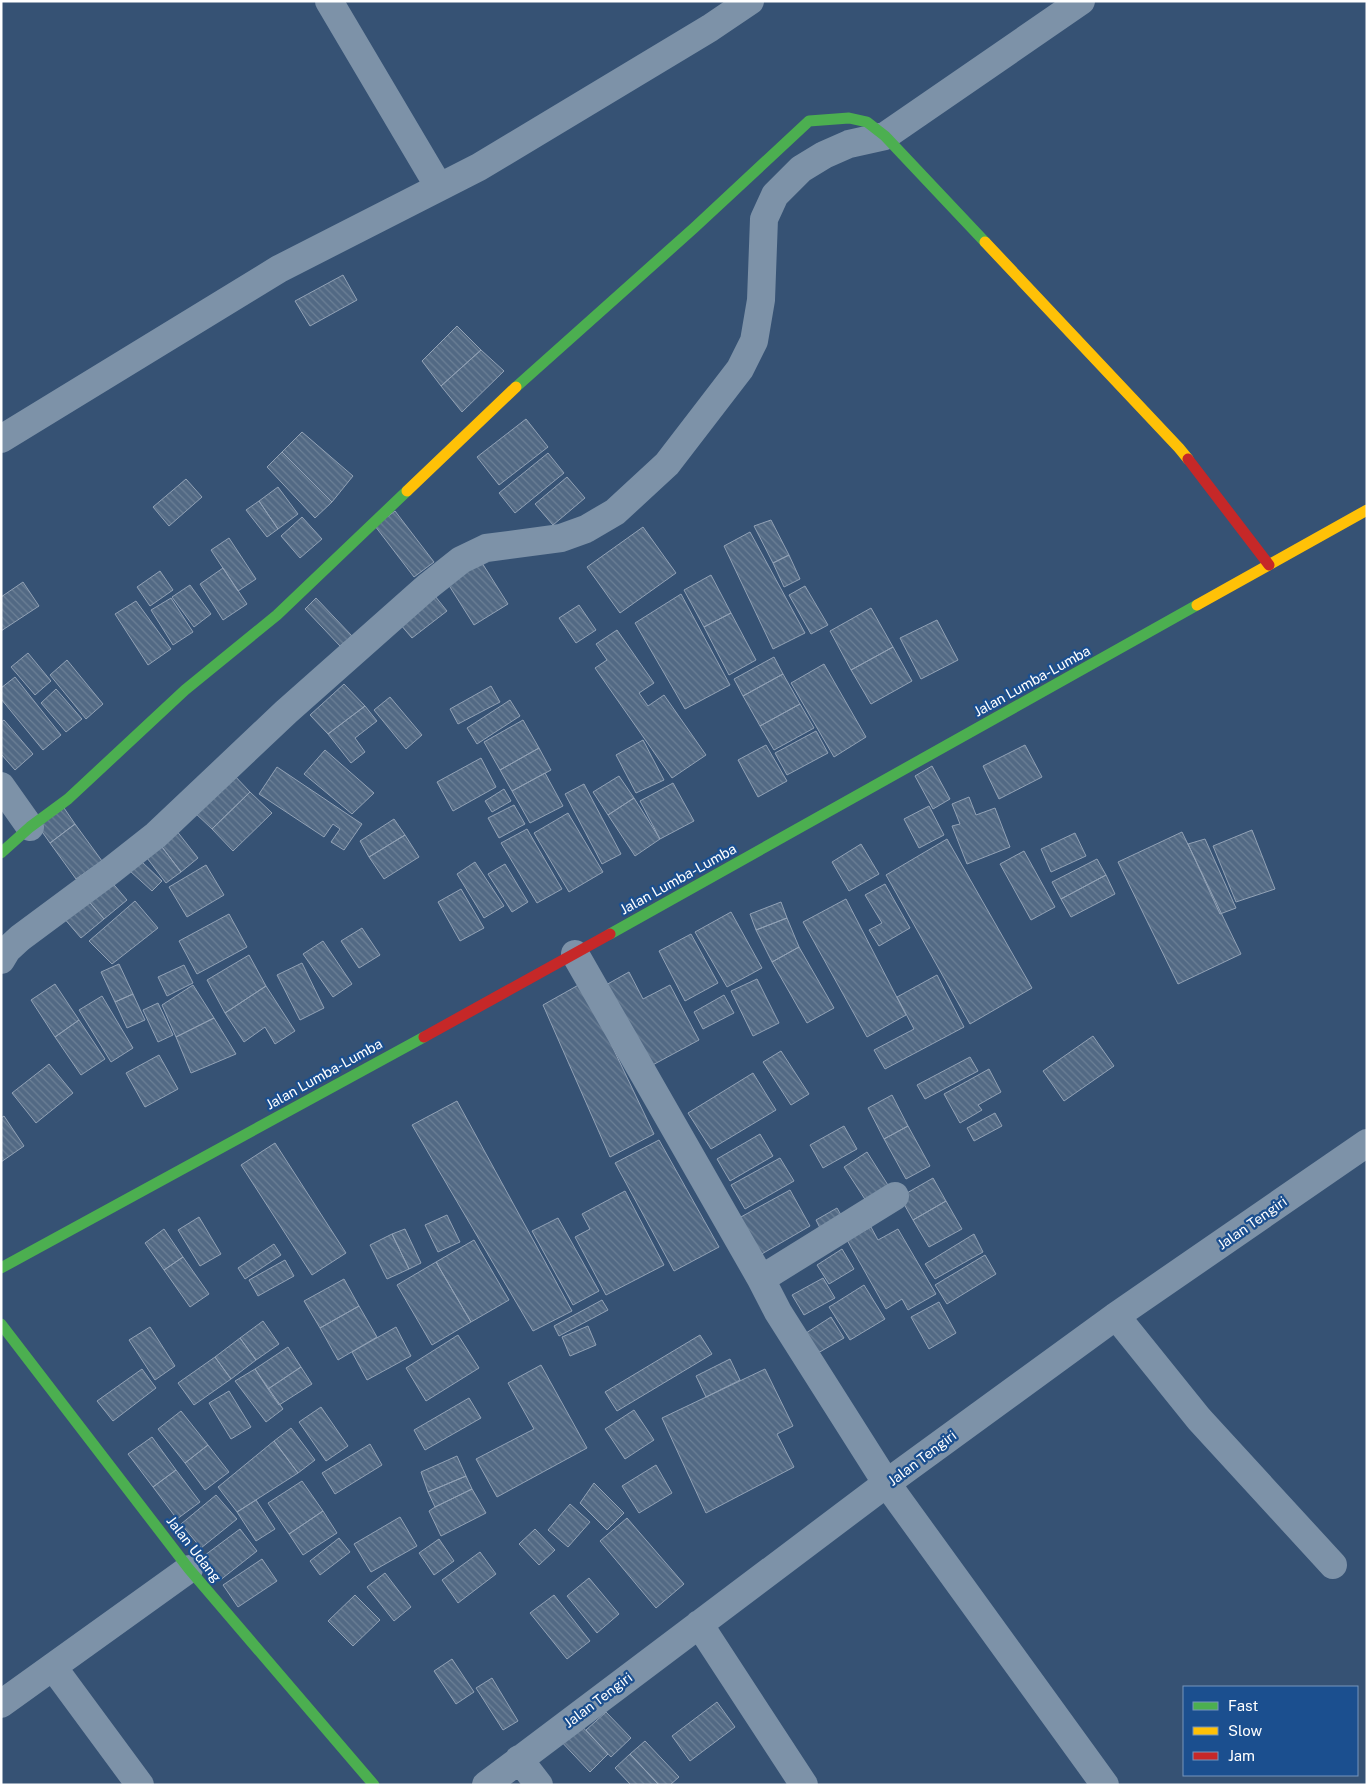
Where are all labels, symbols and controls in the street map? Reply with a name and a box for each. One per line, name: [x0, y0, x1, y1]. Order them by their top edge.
street label: Jalan Lumba-Lumba: [971, 642, 1093, 720]
street label: Jalan Lumba-Lumba: [617, 840, 739, 918]
street label: Jalan Lumba-Lumba: [263, 1035, 385, 1113]
street label: Jalan Tengiri: [1214, 1193, 1290, 1253]
street label: Jalan Tengiri: [885, 1427, 959, 1489]
street label: Jalan Udang: [163, 1513, 225, 1585]
street label: Jalan Tengiri: [561, 1669, 635, 1731]
legend: [1183, 1686, 1358, 1776]
text: Fast: [1228, 1697, 1258, 1714]
text: Slow: [1228, 1722, 1263, 1739]
text: Jam: [1228, 1747, 1255, 1764]

